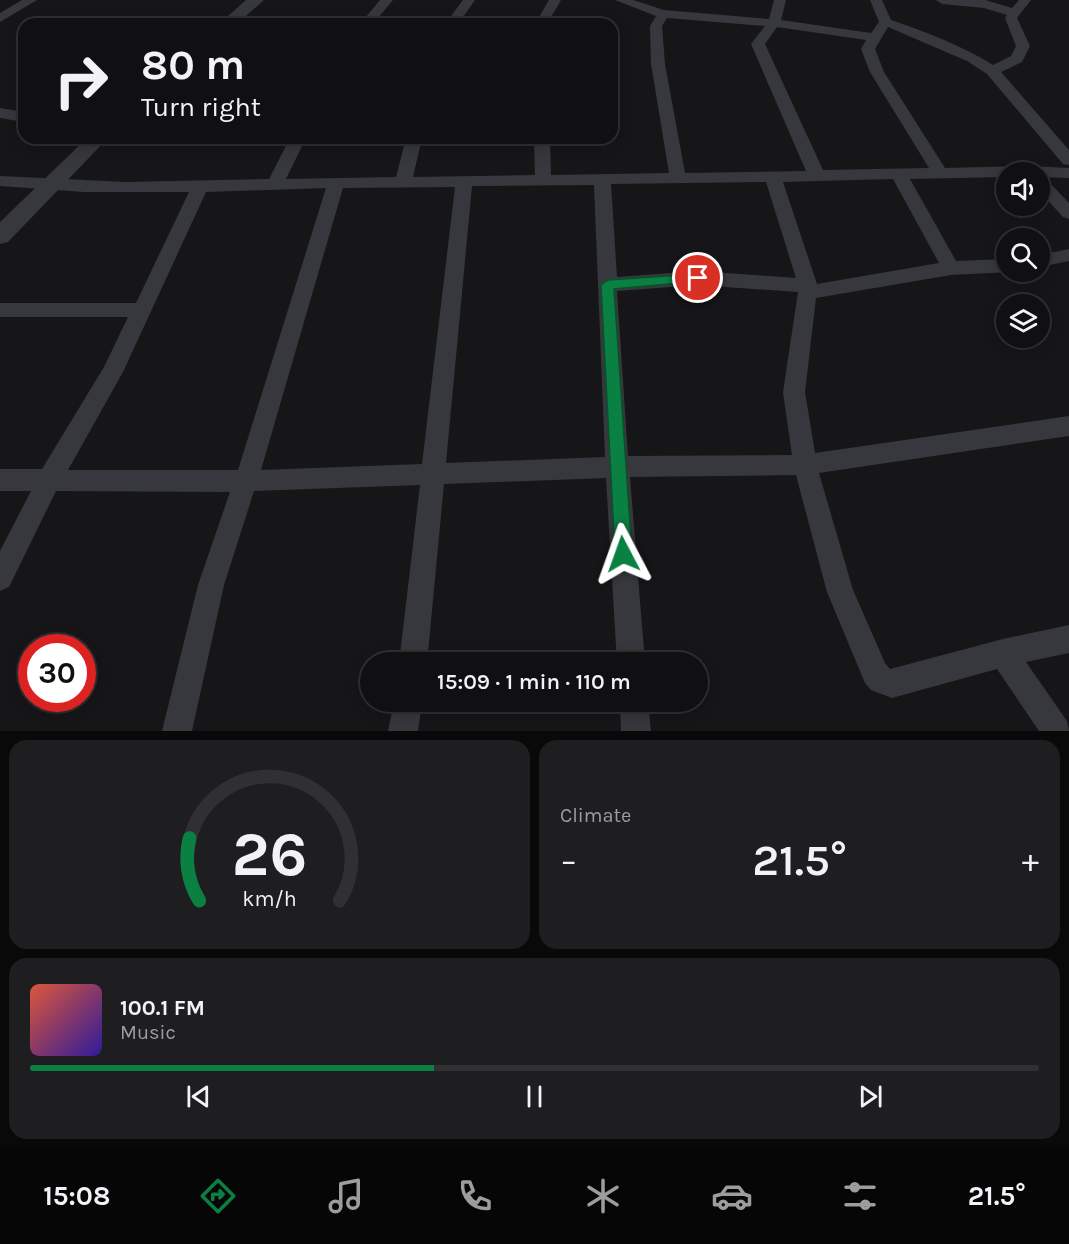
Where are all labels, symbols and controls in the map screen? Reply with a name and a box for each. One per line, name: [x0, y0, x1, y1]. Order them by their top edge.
text: 80 m: [141, 40, 245, 90]
icon: right: [42, 42, 120, 120]
text: Turn right: [141, 91, 261, 123]
map controls: [996, 162, 1050, 348]
button: sound: [996, 162, 1050, 216]
button: search: [996, 228, 1050, 282]
pin: [672, 252, 723, 303]
icon: arrive: [681, 261, 714, 294]
button: layers: [996, 294, 1050, 348]
position arrow: [591, 522, 655, 586]
speed limit sign: 30: [18, 634, 96, 712]
text: 15:09 · 1 min · 110 m: [437, 669, 631, 695]
text: Climate: [560, 804, 631, 827]
text: 26: [232, 818, 307, 891]
text: 21.5°: [752, 834, 847, 886]
text: −: [560, 841, 577, 879]
text: +: [1022, 841, 1039, 879]
text: km/h: [242, 887, 297, 912]
text: 100.1 FM: [120, 995, 205, 1021]
text: Music: [120, 1021, 176, 1044]
icon: previous: [182, 1080, 215, 1113]
icon: pause: [518, 1080, 551, 1113]
icon: next: [854, 1080, 887, 1113]
icon: directions: [197, 1175, 239, 1217]
icon: music: [325, 1175, 367, 1217]
icon: phone: [454, 1175, 496, 1217]
icon: climate: [582, 1175, 624, 1217]
icon: car: [711, 1175, 753, 1217]
icon: filters: [839, 1175, 881, 1217]
text: 15:08: [43, 1180, 110, 1212]
text: 21.5°: [968, 1180, 1026, 1212]

